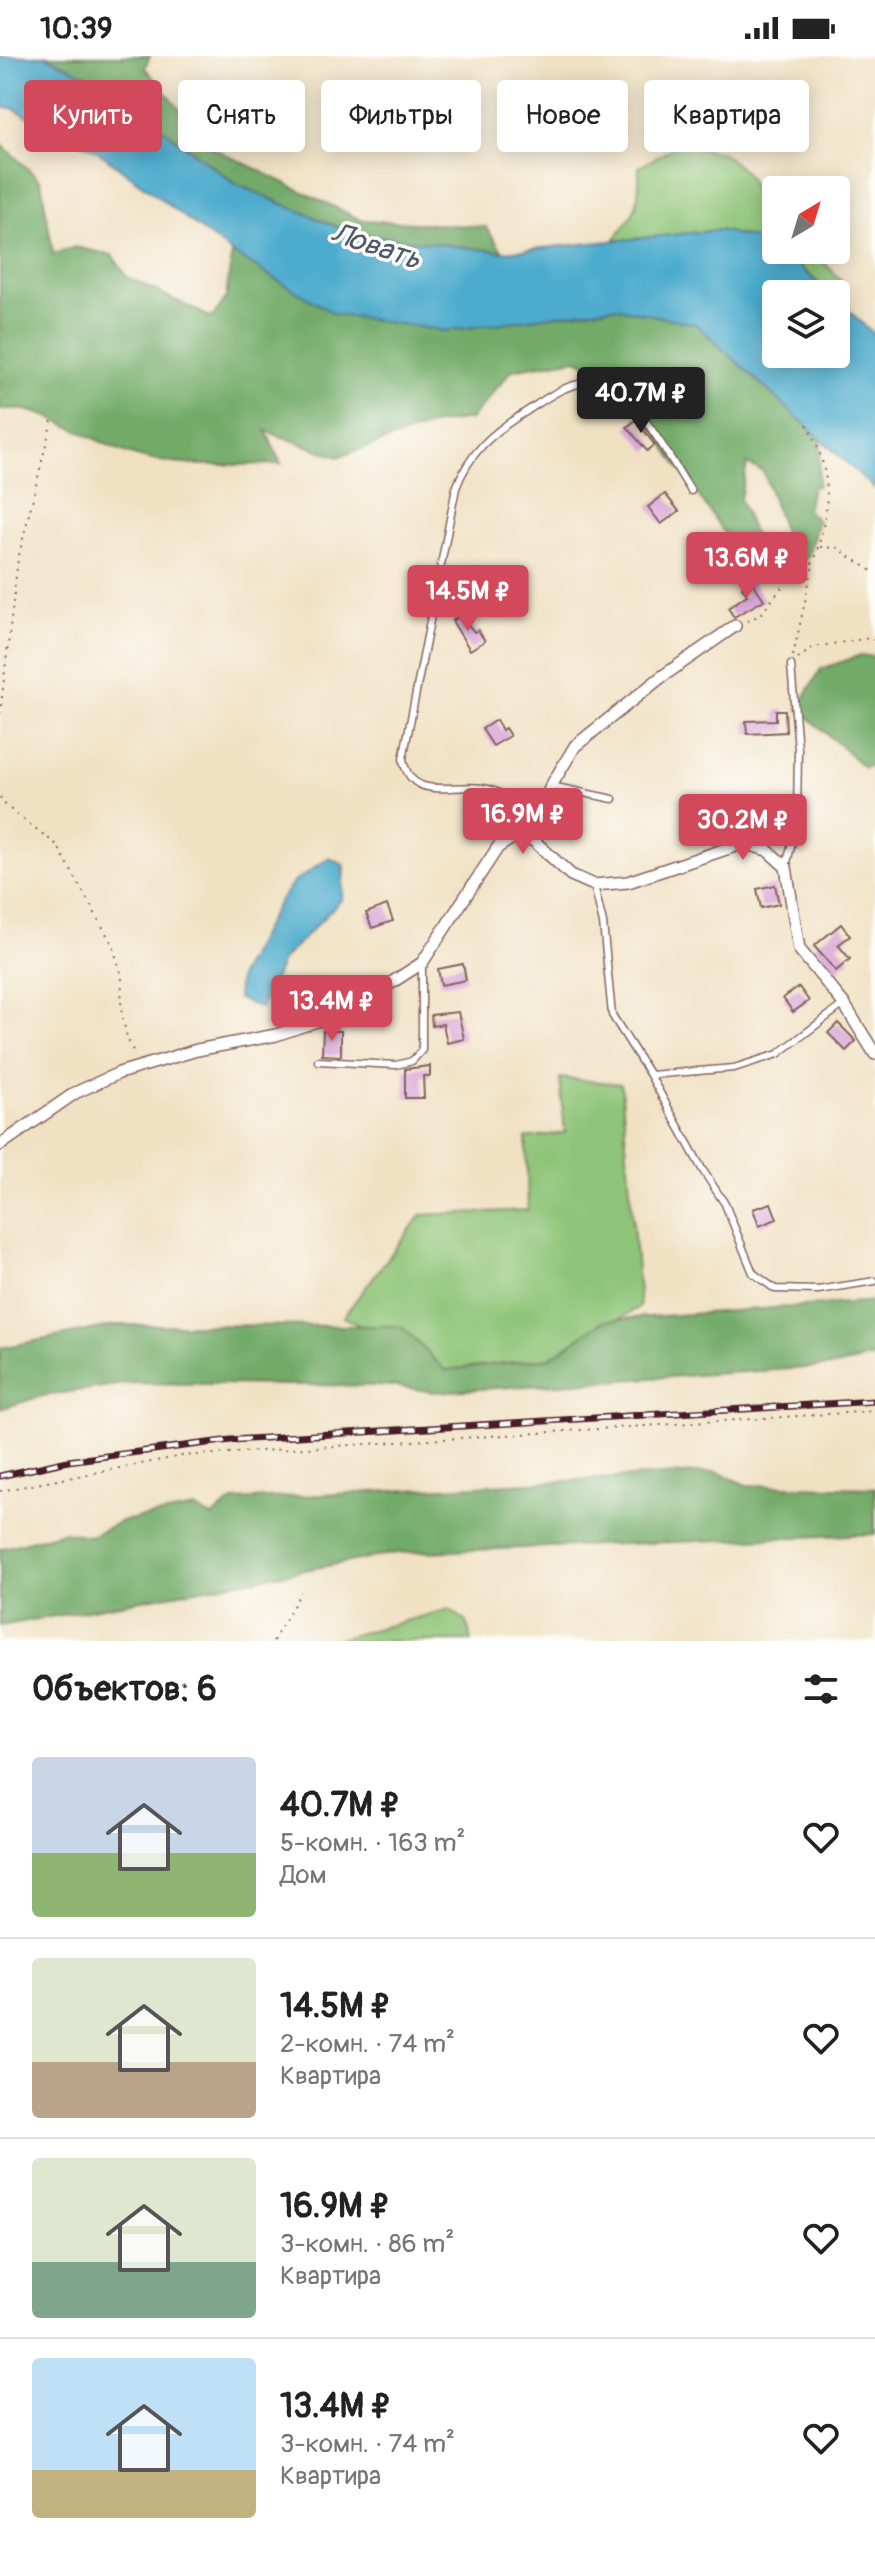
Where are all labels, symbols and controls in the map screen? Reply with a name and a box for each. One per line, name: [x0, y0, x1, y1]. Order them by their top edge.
text: 10:39: [40, 10, 112, 47]
chip: Купить: [24, 80, 162, 152]
chip: Снять: [178, 80, 305, 152]
chip: Фильтры: [321, 80, 481, 152]
chip: Новое: [497, 80, 628, 152]
chip: Квартира: [644, 80, 809, 152]
north arrow: [762, 176, 850, 264]
map controls: [762, 176, 850, 368]
water label: Ловать: [327, 214, 425, 278]
button: layers: [762, 280, 850, 368]
pin: 40.7M ₽: [567, 367, 715, 435]
text: 40.7M ₽: [595, 377, 687, 409]
pin: 13.6M ₽: [673, 532, 821, 600]
text: 13.6M ₽: [704, 542, 790, 574]
pin: 14.5M ₽: [394, 565, 542, 633]
text: 14.5M ₽: [426, 575, 511, 607]
pin: 16.9M ₽: [449, 788, 597, 856]
pin: 30.2M ₽: [669, 794, 817, 862]
text: 16.9M ₽: [481, 798, 565, 830]
text: 30.2M ₽: [697, 804, 789, 836]
pin: 13.4M ₽: [258, 975, 406, 1043]
text: 13.4M ₽: [289, 985, 375, 1017]
icon: filters: [799, 1667, 843, 1711]
text: Объектов: 6: [32, 1668, 217, 1711]
text: 40.7M ₽: [280, 1784, 401, 1827]
icon: home: [96, 1789, 192, 1885]
icon: heart: [799, 1815, 843, 1859]
text: 5-комн. · 163 m²: [280, 1827, 465, 1859]
text: Дом: [280, 1859, 327, 1891]
text: 14.5M ₽: [280, 1985, 391, 2028]
icon: home: [96, 1990, 192, 2086]
icon: heart: [799, 2016, 843, 2060]
text: 2-комн. · 74 m²: [280, 2028, 455, 2060]
text: Квартира: [280, 2060, 381, 2092]
text: 16.9M ₽: [280, 2185, 390, 2228]
icon: home: [96, 2190, 192, 2286]
icon: heart: [799, 2216, 843, 2260]
text: 3-комн. · 86 m²: [280, 2228, 454, 2260]
text: Квартира: [280, 2260, 381, 2292]
text: 13.4M ₽: [280, 2385, 392, 2428]
icon: home: [96, 2390, 192, 2486]
icon: heart: [799, 2416, 843, 2460]
text: 3-комн. · 74 m²: [280, 2428, 455, 2460]
text: Квартира: [280, 2460, 381, 2492]

